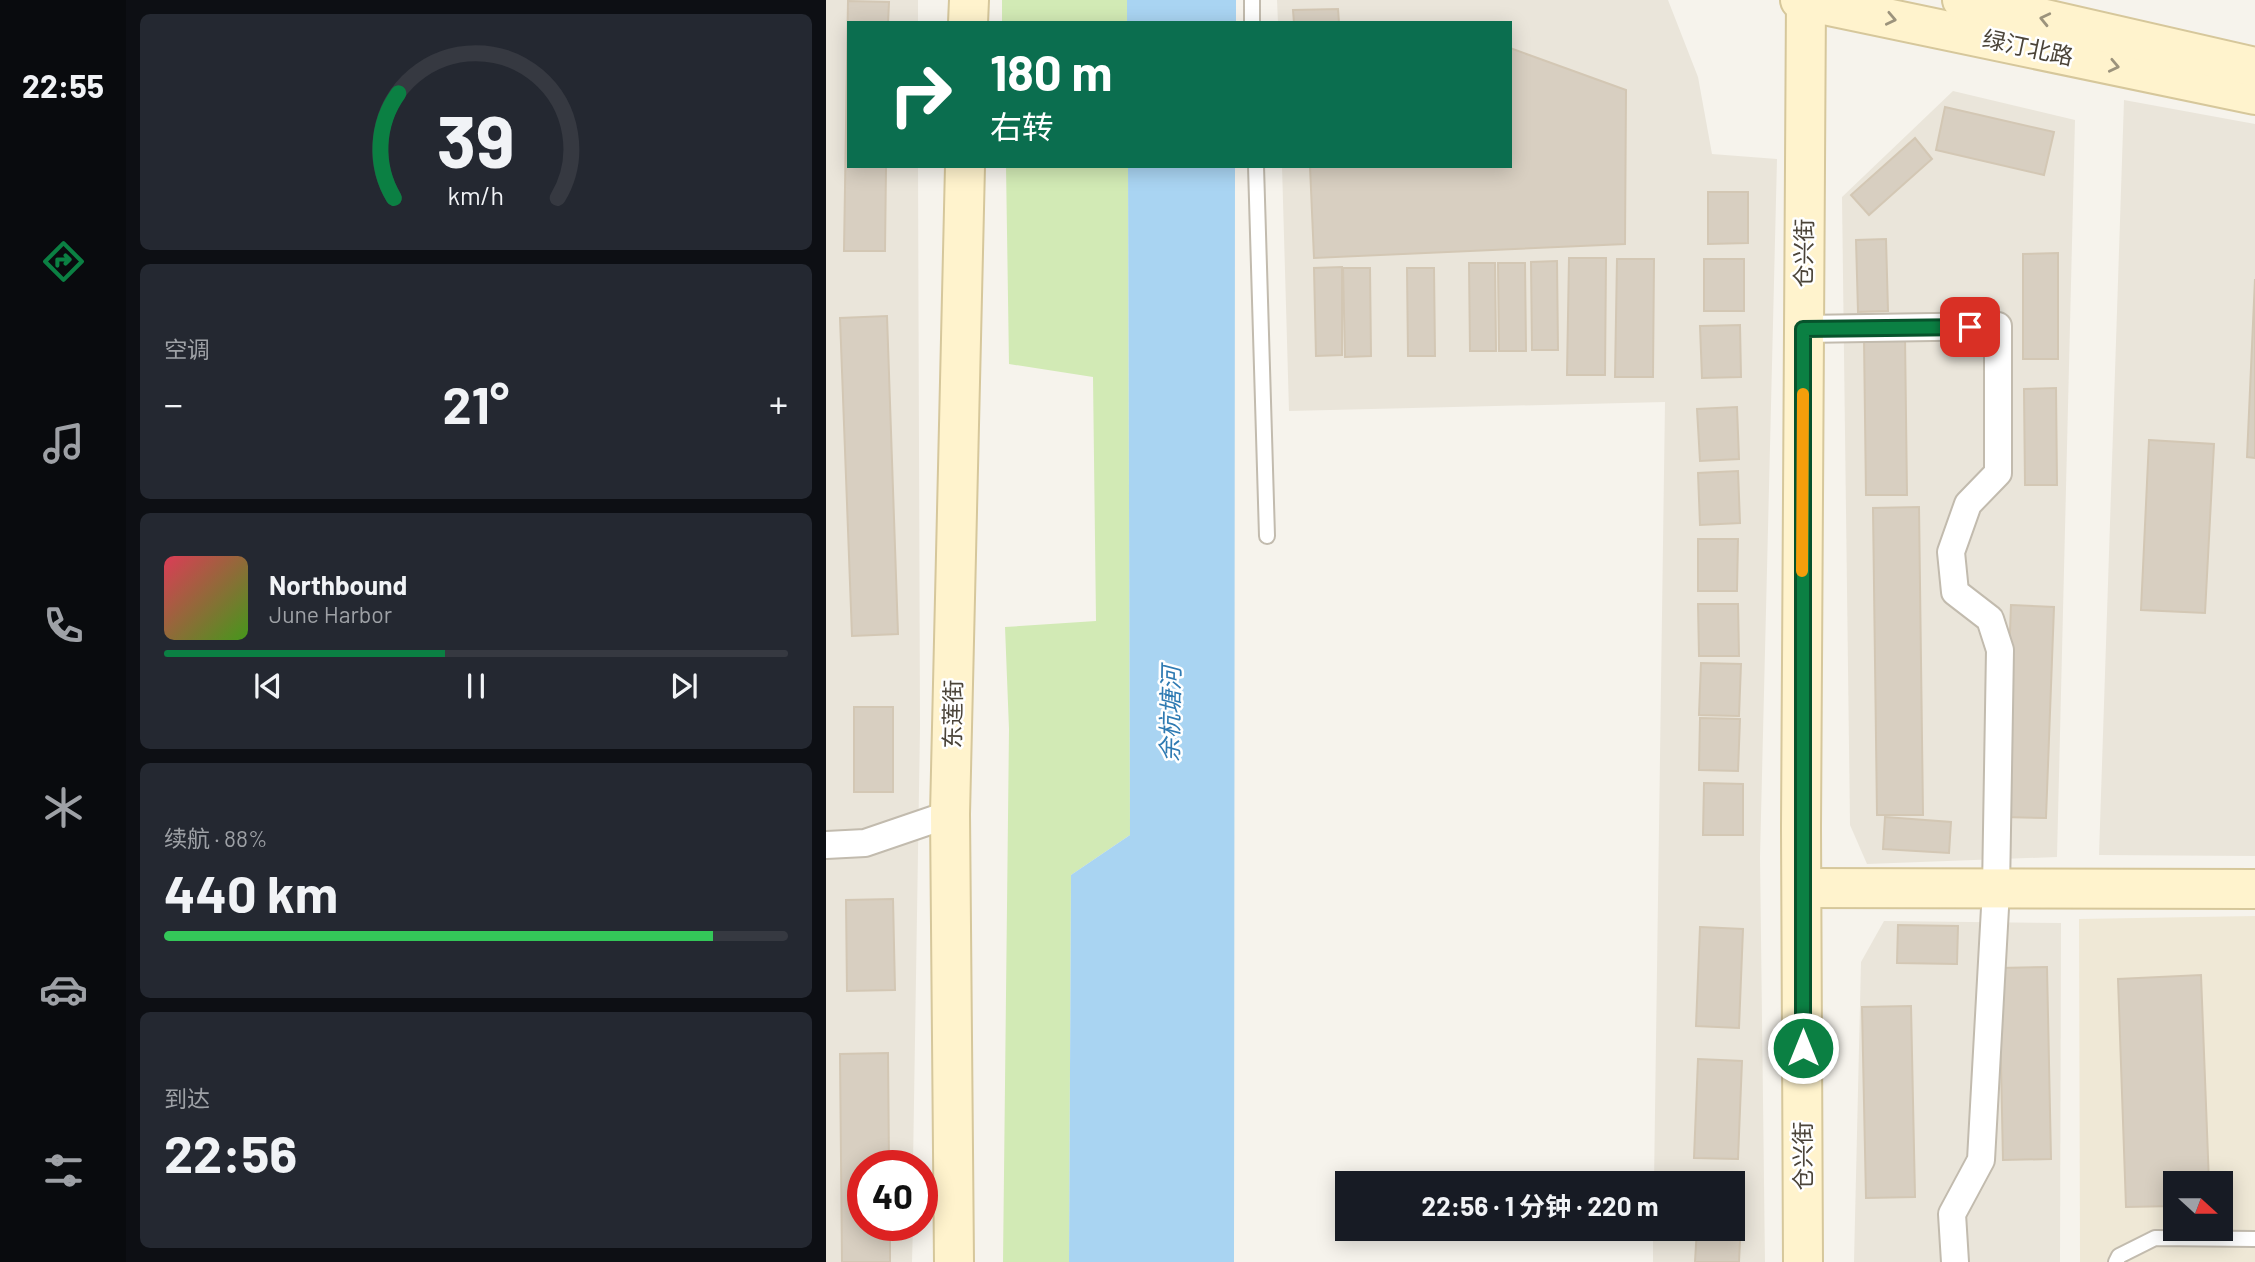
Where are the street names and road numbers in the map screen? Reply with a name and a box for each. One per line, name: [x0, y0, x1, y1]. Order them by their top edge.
street label: 绿汀北路: [1980, 24, 2076, 70]
street label: 仓兴街: [1788, 218, 1818, 288]
street label: 东莲街: [937, 679, 967, 749]
street label: 仓兴街: [1788, 1122, 1816, 1191]

